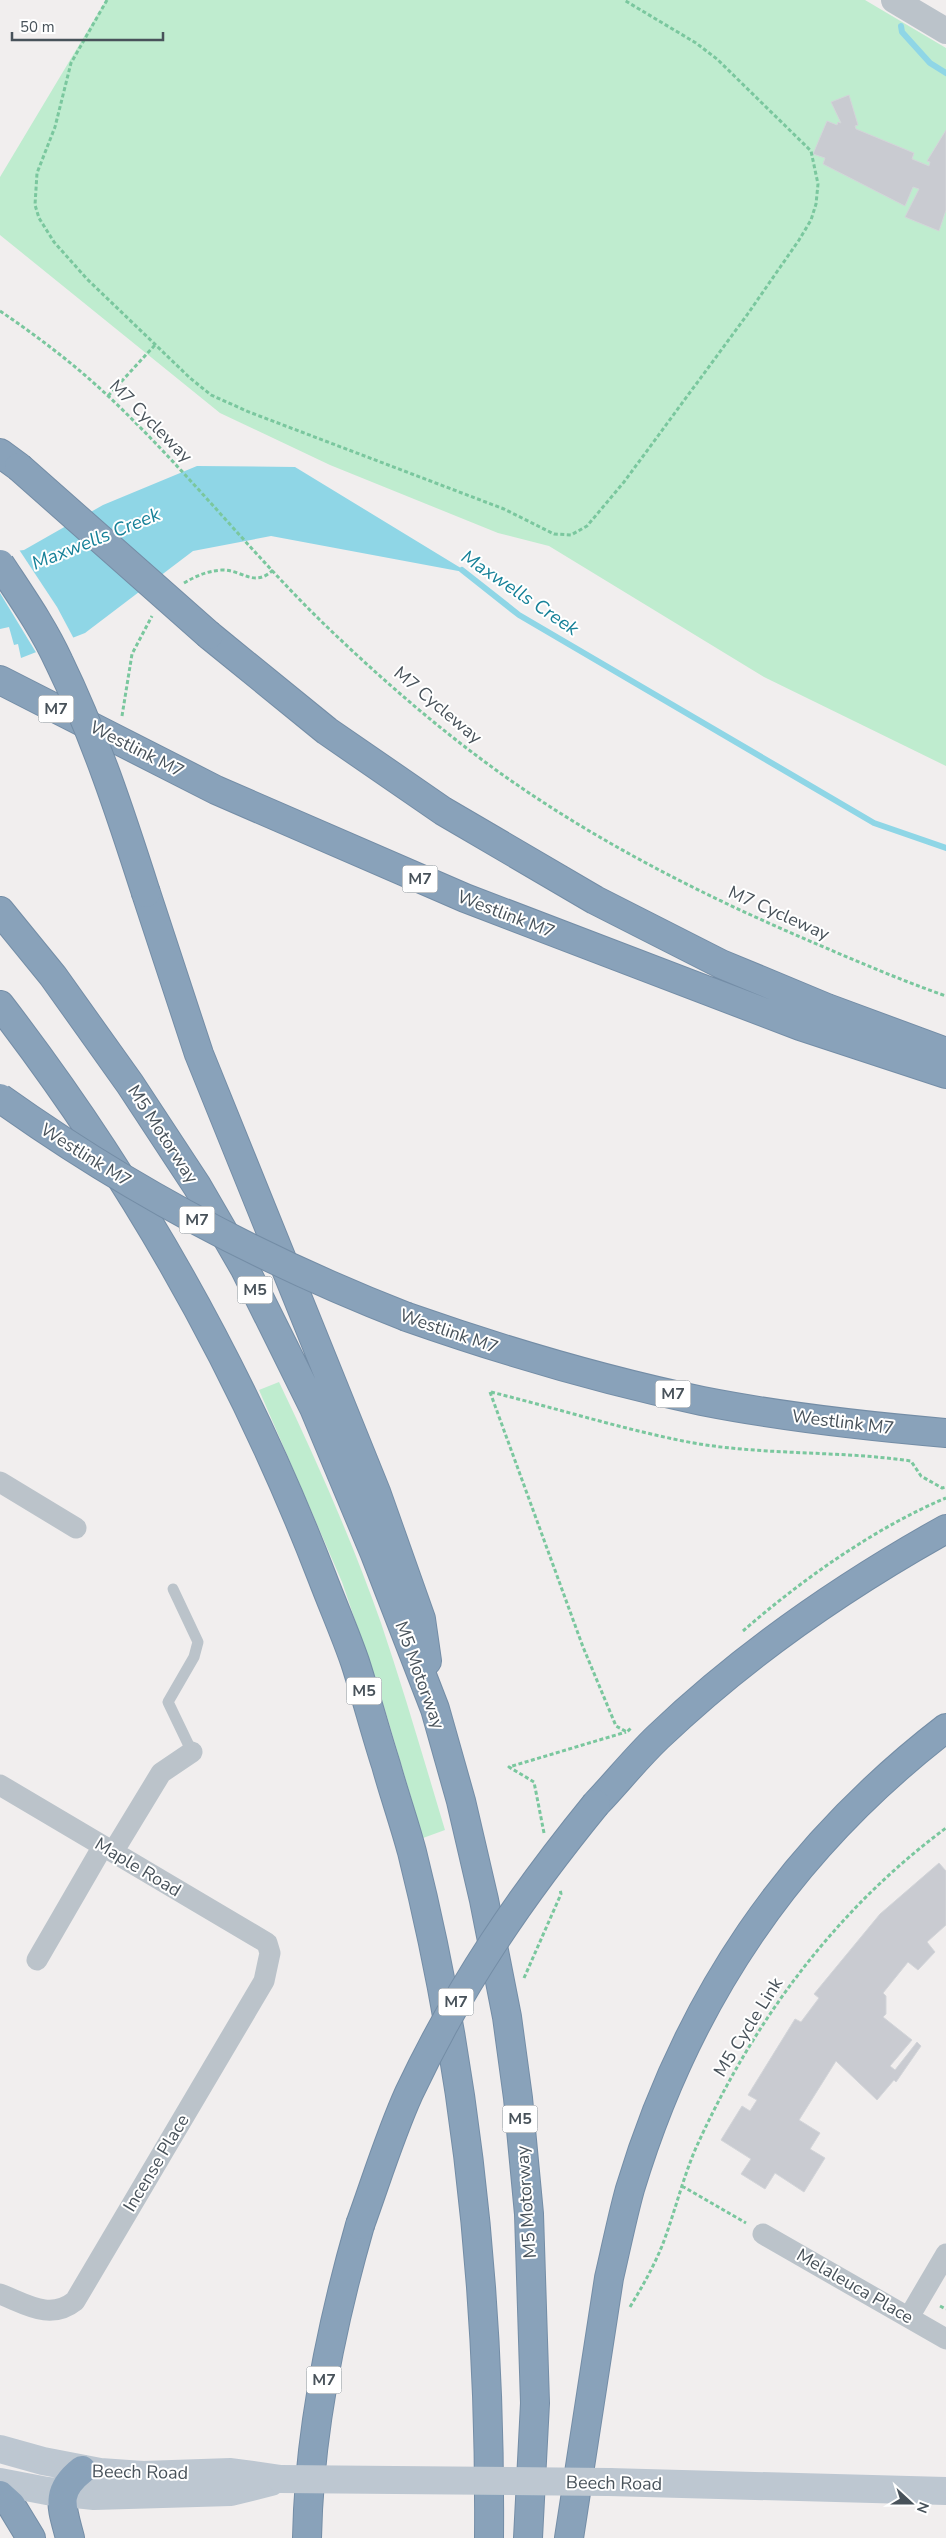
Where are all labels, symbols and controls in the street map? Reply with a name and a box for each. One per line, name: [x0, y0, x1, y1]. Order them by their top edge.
scale bar: [12, 10, 164, 42]
text: 50 m: [20, 17, 55, 37]
street label: M7 Cycleway: [104, 374, 198, 468]
water label: Maxwells Creek: [28, 501, 165, 577]
water label: Maxwells Creek: [456, 544, 584, 642]
street label: M7 Cycleway: [389, 661, 488, 749]
road number: M7: [38, 696, 74, 722]
street label: Westlink M7: [86, 715, 188, 783]
road number: M7: [402, 866, 438, 892]
street label: M7 Cycleway: [725, 880, 834, 946]
street label: Westlink M7: [454, 884, 558, 944]
street label: M5 Motorway: [122, 1080, 204, 1189]
street label: Westlink M7: [36, 1118, 136, 1192]
road number: M7: [180, 1206, 214, 1234]
road number: M5: [238, 1276, 272, 1304]
street label: Westlink M7: [397, 1303, 501, 1359]
road number: M7: [656, 1380, 690, 1408]
street label: Westlink M7: [791, 1404, 895, 1440]
street label: M5 Motorway: [389, 1618, 451, 1733]
road number: M5: [346, 1678, 382, 1704]
street label: Maple Road: [90, 1832, 186, 1902]
street label: M5 Cycle Link: [708, 1972, 789, 2081]
road number: M7: [438, 1988, 474, 2015]
road number: M5: [502, 2106, 538, 2132]
street label: Incense Place: [117, 2110, 195, 2216]
street label: M5 Motorway: [510, 2144, 542, 2259]
street label: Melaleuca Place: [792, 2243, 918, 2329]
road number: M7: [306, 2366, 342, 2394]
street label: Beech Road: [92, 2459, 188, 2485]
street label: Beech Road: [566, 2470, 662, 2496]
north arrow: [886, 2478, 936, 2528]
text: N: [912, 2499, 933, 2516]

